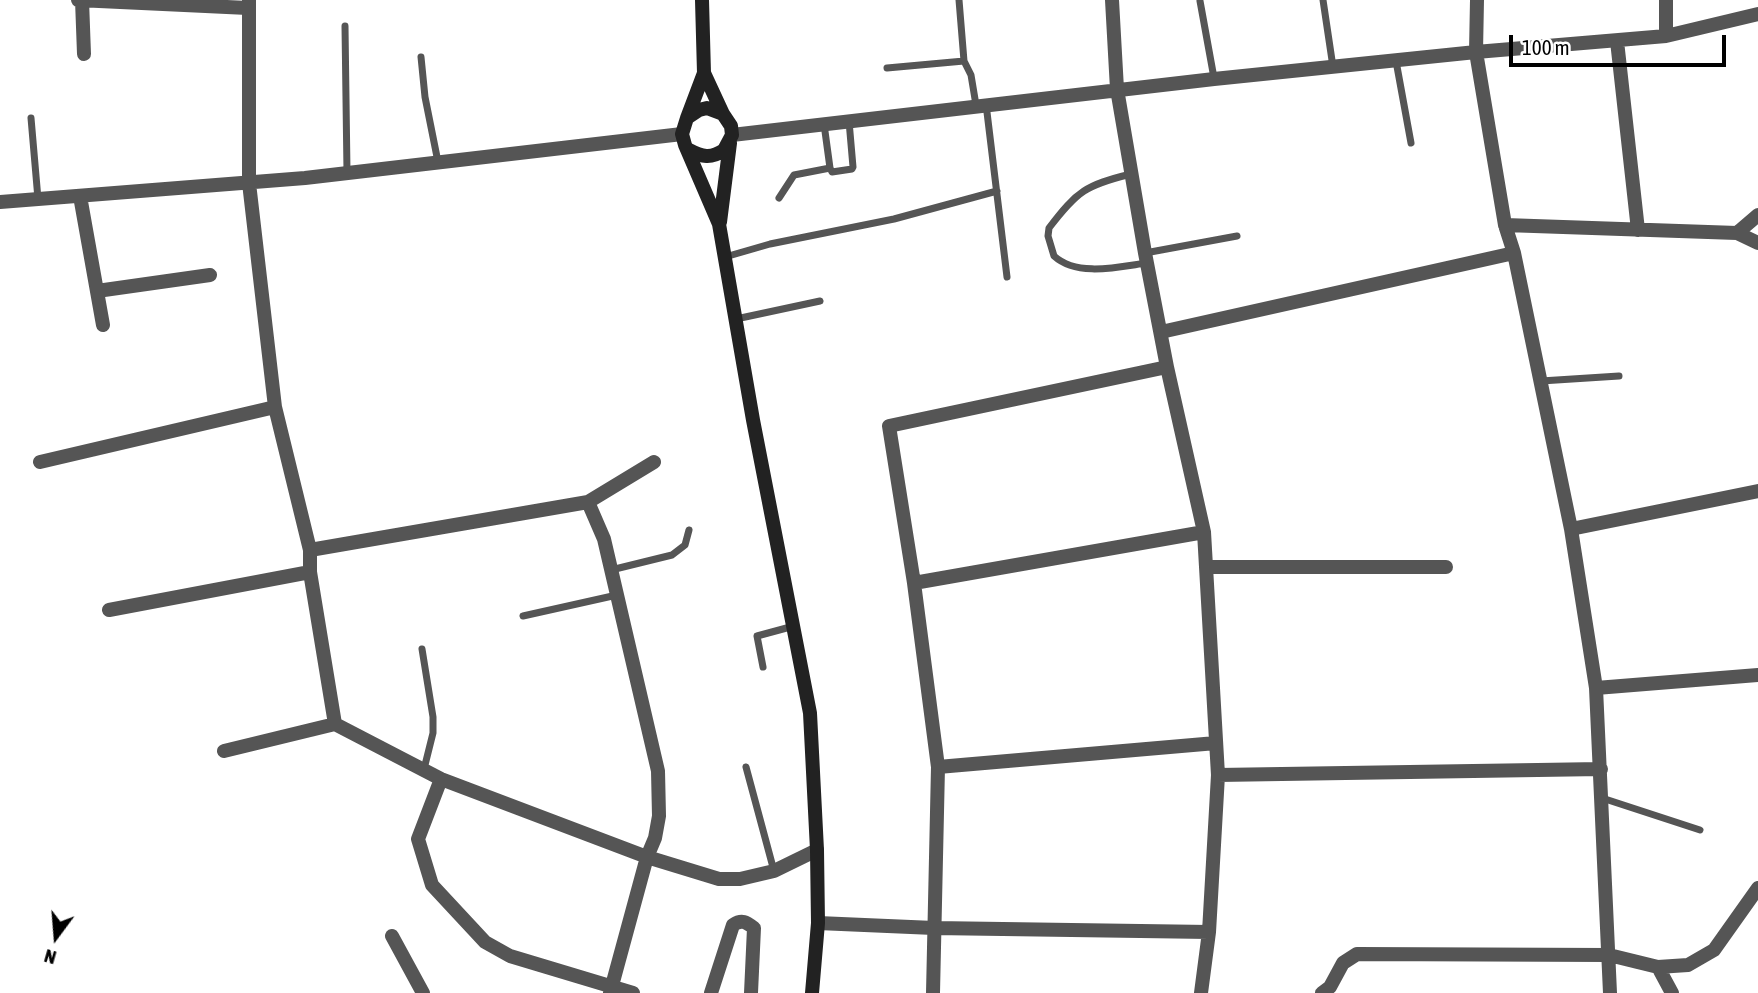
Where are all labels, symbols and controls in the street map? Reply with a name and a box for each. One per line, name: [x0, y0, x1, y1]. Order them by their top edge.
scale bar: [1513, 21, 1730, 65]
text: 100 m: [1522, 35, 1570, 59]
north arrow: [21, 902, 91, 972]
text: N: [42, 945, 59, 969]

